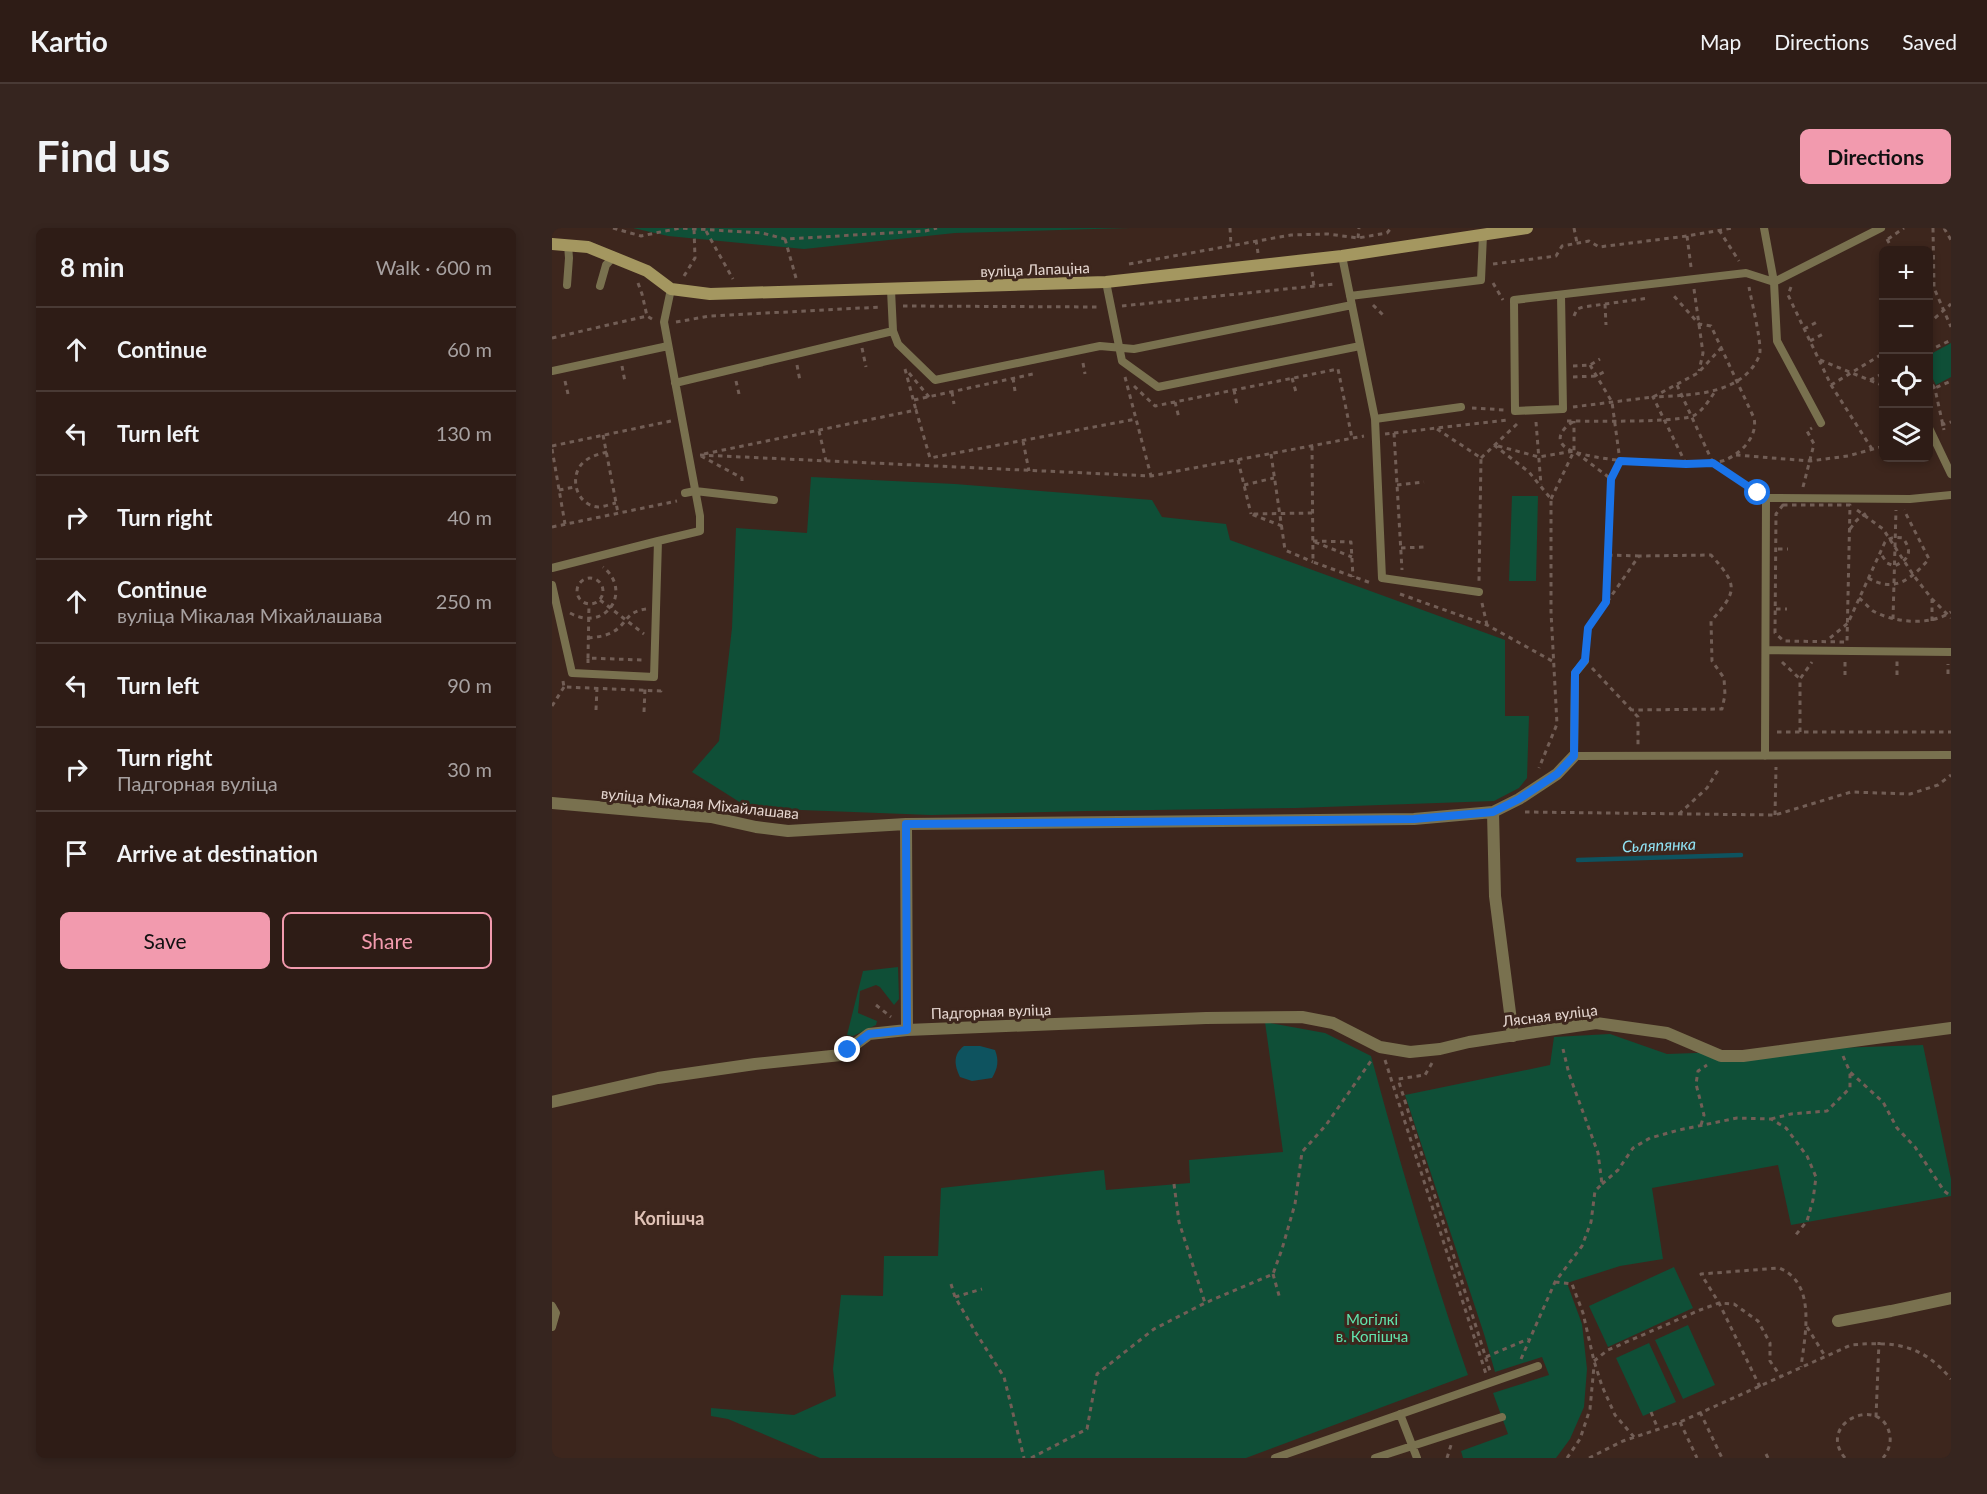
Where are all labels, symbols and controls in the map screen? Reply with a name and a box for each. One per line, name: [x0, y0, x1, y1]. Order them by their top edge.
text: Kartio: [30, 24, 108, 58]
text: Map: [1700, 29, 1741, 54]
text: Directions: [1774, 29, 1869, 54]
text: Saved: [1902, 29, 1957, 54]
button: Directions: [1800, 129, 1951, 184]
text: Find us: [36, 131, 170, 181]
map controls: [1879, 246, 1933, 462]
button: +: [1879, 246, 1933, 300]
text: 8 min: [60, 251, 124, 283]
text: Walk · 600 m: [376, 255, 492, 279]
street label: вуліца Лапаціна: [980, 258, 1090, 280]
button: −: [1879, 300, 1933, 354]
icon: ahead: [60, 333, 93, 366]
text: Continue: [117, 336, 207, 363]
text: 60 m: [447, 337, 492, 361]
button: locate: [1879, 354, 1933, 408]
button: layers: [1879, 408, 1933, 462]
icon: left: [60, 417, 93, 450]
text: Turn left: [117, 420, 199, 447]
text: 130 m: [436, 421, 492, 445]
route start: [1744, 479, 1770, 505]
icon: right: [60, 501, 93, 534]
text: Turn right: [117, 504, 212, 531]
text: 40 m: [447, 505, 492, 529]
text: Continue: [117, 576, 207, 603]
icon: ahead: [60, 585, 93, 618]
text: 250 m: [436, 589, 492, 613]
text: вуліца Мікалая Міхайлашава: [117, 603, 382, 627]
icon: left: [60, 669, 93, 702]
text: Turn left: [117, 672, 199, 699]
text: 90 m: [447, 673, 492, 697]
text: Turn right: [117, 744, 212, 771]
icon: right: [60, 753, 93, 786]
text: 30 m: [447, 757, 492, 781]
text: Падгорная вуліца: [117, 771, 278, 795]
street label: вуліца Мікалая Міхайлашава: [600, 784, 800, 822]
water label: Сьляпянка: [1622, 834, 1696, 855]
icon: arrive: [60, 837, 93, 870]
text: Arrive at destination: [117, 840, 318, 867]
button: Save: [60, 912, 270, 969]
button: Share: [282, 912, 492, 969]
street label: Падгорная вуліца: [930, 1000, 1052, 1022]
street label: Лясная вуліца: [1500, 1000, 1598, 1030]
route end: [834, 1036, 860, 1062]
district label: Копішча: [634, 1207, 704, 1229]
park label: Могілкі в. Копішча: [1336, 1310, 1408, 1345]

